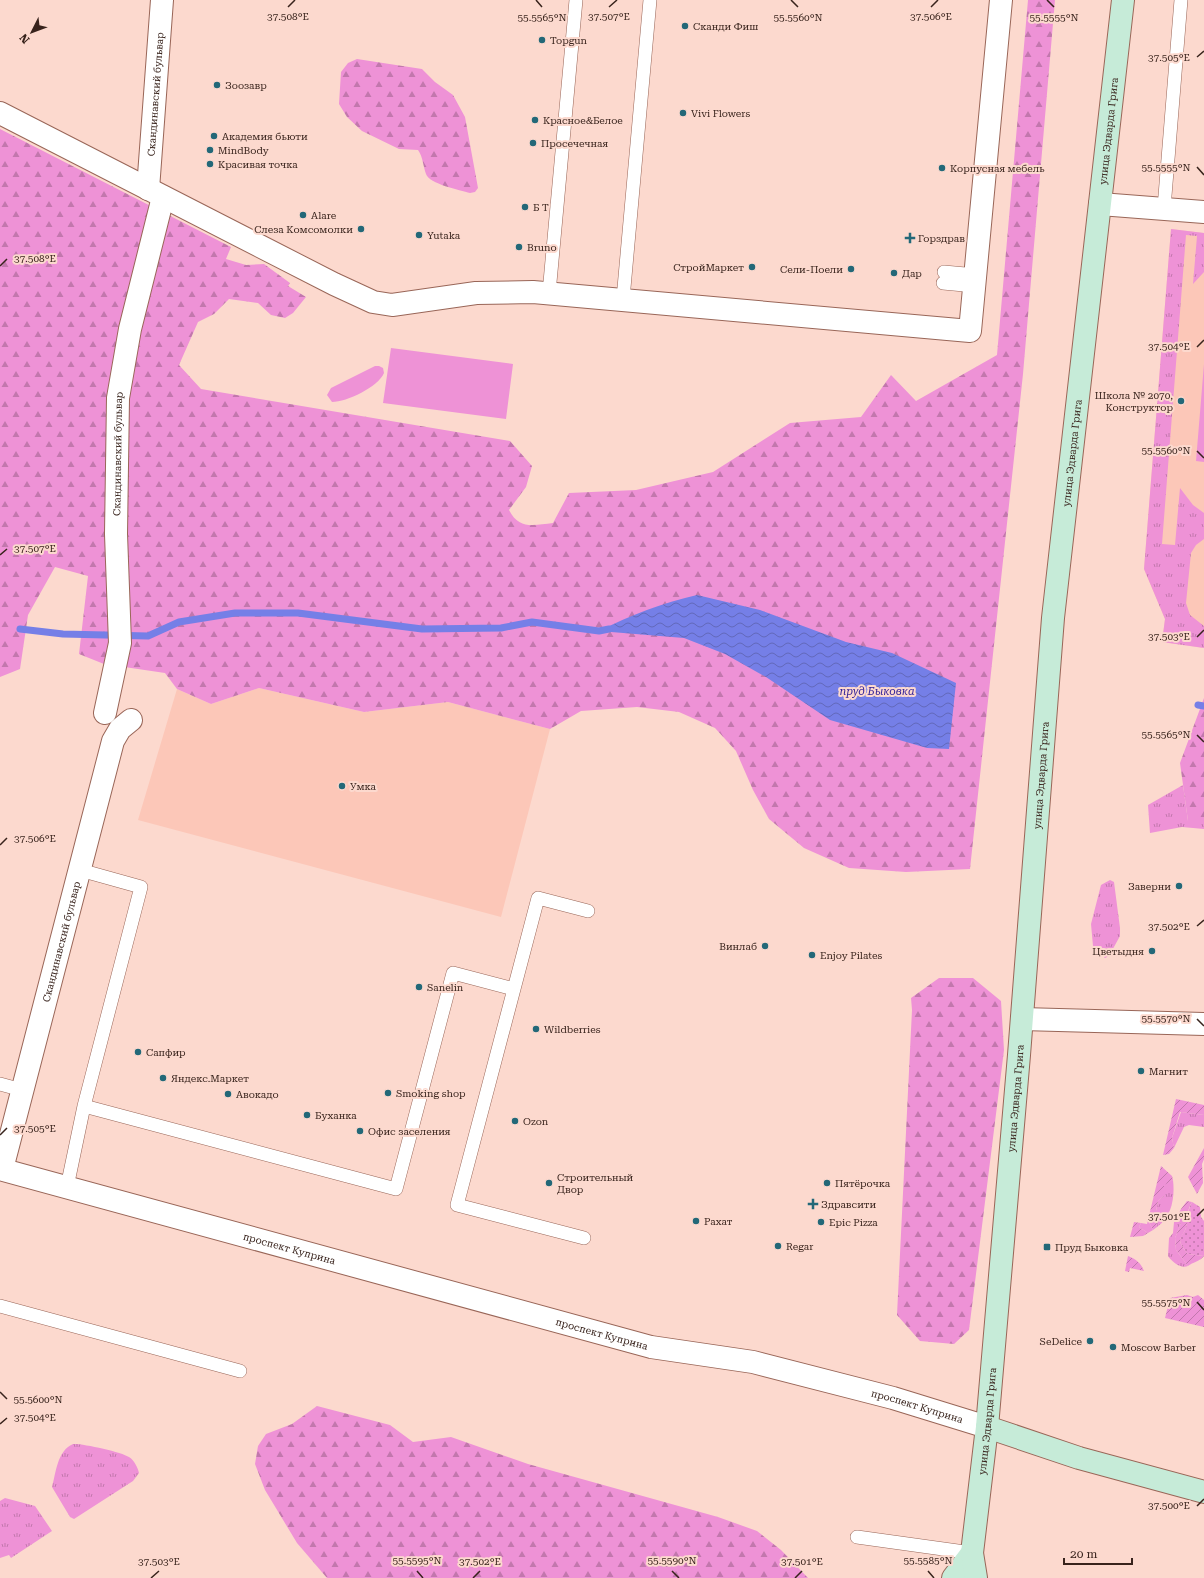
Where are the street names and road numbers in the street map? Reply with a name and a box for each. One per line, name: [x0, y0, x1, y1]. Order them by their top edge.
street label: Скандинавский бульвар: [145, 31, 165, 157]
street label: улица Эдварда Грига: [1097, 76, 1120, 185]
street label: Скандинавский бульвар: [111, 390, 125, 516]
street label: улица Эдварда Грига: [1060, 398, 1083, 507]
street label: улица Эдварда Грига: [1031, 721, 1050, 830]
street label: Скандинавский бульвар: [40, 879, 82, 1003]
street label: улица Эдварда Грига: [1005, 1044, 1025, 1153]
street label: проспект Куприна: [242, 1230, 337, 1266]
street label: проспект Куприна: [555, 1316, 650, 1352]
street label: улица Эдварда Грига: [976, 1366, 998, 1475]
street label: проспект Куприна: [870, 1387, 965, 1425]

